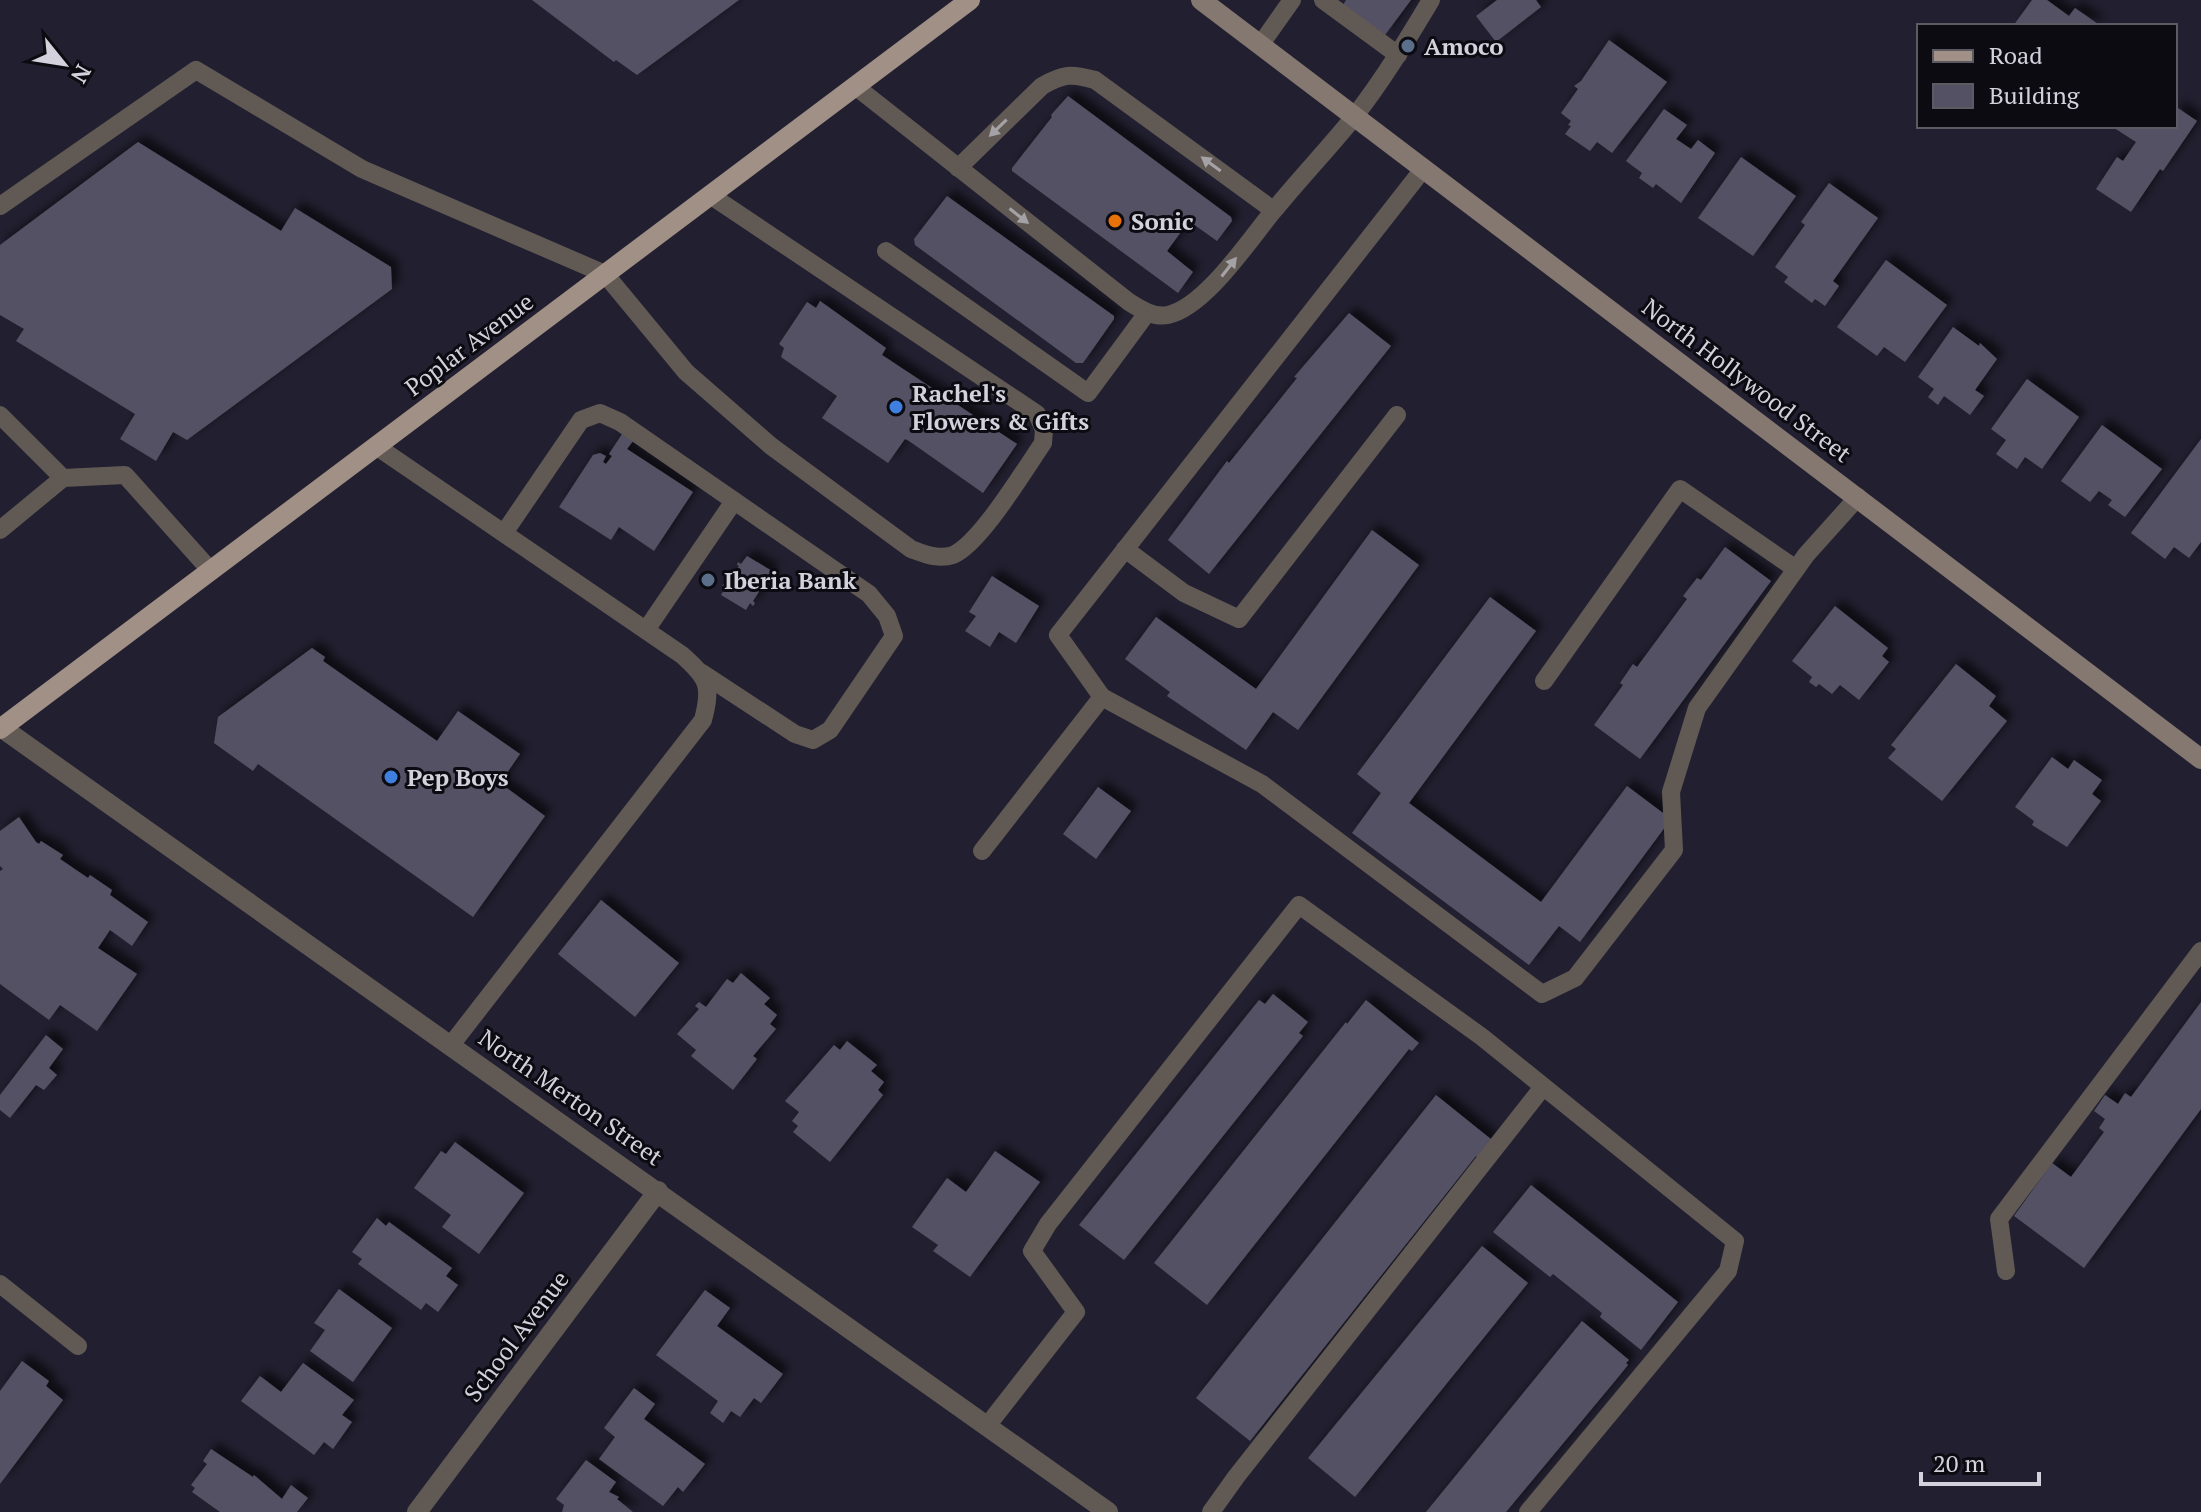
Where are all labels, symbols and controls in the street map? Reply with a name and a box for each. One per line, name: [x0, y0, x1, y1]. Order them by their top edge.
north arrow: [24, 24, 104, 104]
legend: [1917, 24, 2177, 128]
place label: Amoco: [1424, 30, 1503, 62]
marker: Amoco: [1399, 37, 1417, 55]
text: Road: [1989, 39, 2043, 71]
text: N: [65, 60, 98, 89]
text: Building: [1989, 79, 2080, 111]
one-way arrow: [989, 119, 1008, 137]
one-way arrow: [1200, 157, 1221, 172]
place label: Sonic: [1131, 205, 1194, 237]
one-way arrow: [1009, 207, 1029, 224]
marker: Sonic: [1106, 212, 1124, 230]
one-way arrow: [1220, 257, 1237, 277]
street label: Poplar Avenue: [398, 285, 540, 403]
street label: North Hollywood Street: [1636, 291, 1858, 469]
place label: Rachel's Flowers & Gifts: [912, 377, 1089, 437]
marker: Rachel's Flowers & Gifts: [887, 398, 905, 416]
place label: Iberia Bank: [724, 564, 856, 596]
marker: Iberia Bank: [699, 571, 717, 589]
place label: Pep Boys: [407, 761, 509, 793]
marker: Pep Boys: [382, 768, 400, 786]
street label: North Merton Street: [473, 1022, 669, 1172]
street label: School Avenue: [456, 1264, 576, 1408]
scale bar: [1921, 1436, 2039, 1486]
text: 20 m: [1933, 1447, 1985, 1479]

